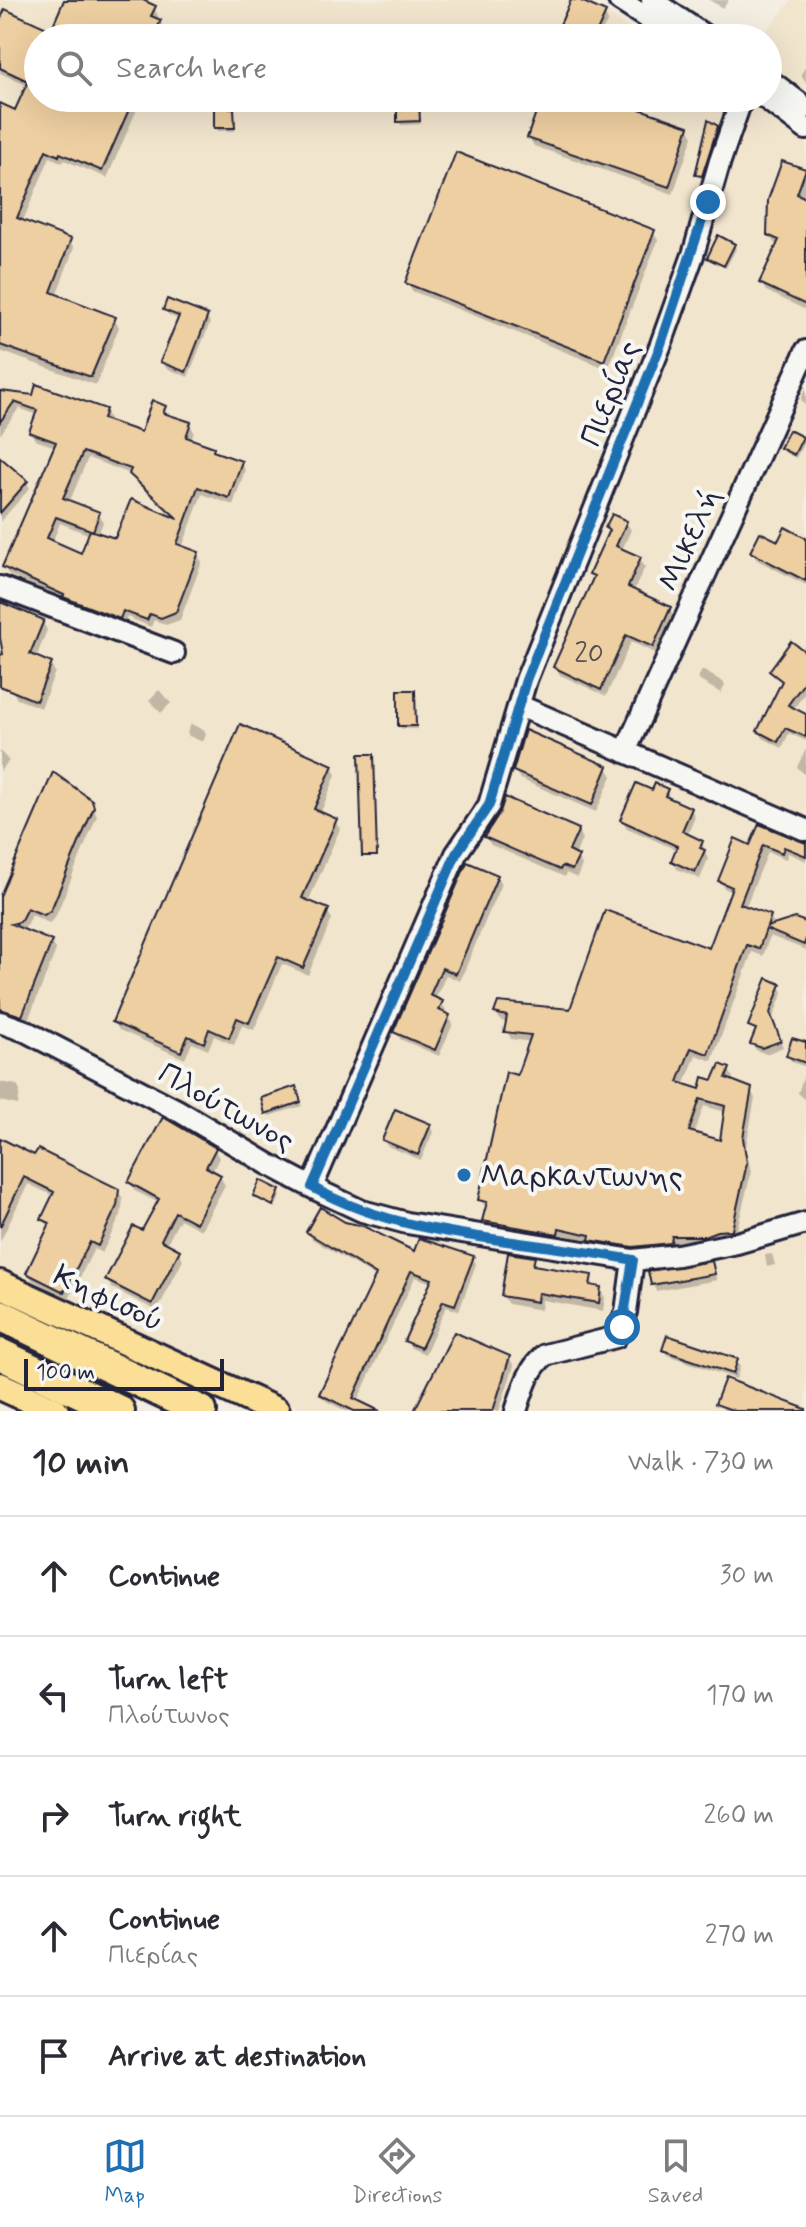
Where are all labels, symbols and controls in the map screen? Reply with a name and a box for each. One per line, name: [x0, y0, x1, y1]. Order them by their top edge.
search box: [24, 24, 782, 112]
icon: search: [52, 46, 96, 90]
text: Search here: [116, 49, 267, 88]
route end: [690, 184, 726, 220]
street label: Πιερίας: [571, 334, 651, 453]
street label: Μικελή: [648, 481, 731, 598]
house number: 20: [574, 636, 604, 673]
street label: Πλούτωνος: [150, 1053, 302, 1162]
place label: Μαρκαντωνης: [480, 1156, 683, 1198]
marker: Μαρκαντωνης: [455, 1166, 473, 1184]
street label: Κηφισού: [46, 1255, 170, 1343]
route start: [604, 1309, 640, 1345]
scale bar: [24, 1355, 224, 1391]
text: 100 m: [36, 1359, 95, 1387]
text: 10 min: [32, 1441, 130, 1486]
text: Walk · 730 m: [628, 1446, 774, 1480]
icon: ahead: [32, 1554, 76, 1598]
text: Continue: [108, 1557, 220, 1596]
text: 30 m: [720, 1559, 774, 1593]
text: Turn left: [108, 1660, 228, 1699]
icon: left: [32, 1674, 76, 1718]
text: 170 m: [706, 1679, 774, 1713]
text: Πλούτωνος: [108, 1699, 230, 1733]
icon: right: [32, 1794, 76, 1838]
text: Turn right: [108, 1797, 241, 1836]
text: 260 m: [704, 1799, 774, 1833]
text: Continue: [108, 1900, 220, 1939]
icon: ahead: [32, 1914, 76, 1958]
text: 270 m: [705, 1919, 774, 1953]
text: Πιερίας: [108, 1939, 198, 1973]
icon: arrive: [32, 2034, 76, 2078]
text: Arrive at destination: [108, 2037, 366, 2076]
tab: Map: [103, 2134, 147, 2210]
tab: Directions: [352, 2134, 442, 2210]
tab: Saved: [648, 2134, 703, 2210]

